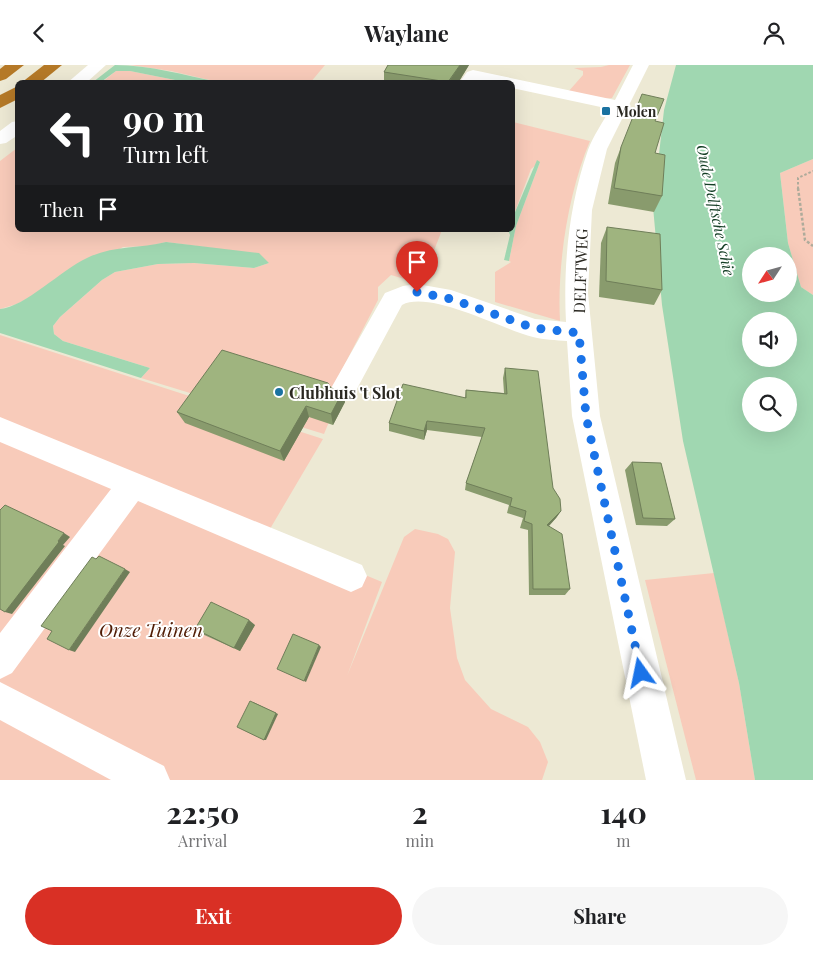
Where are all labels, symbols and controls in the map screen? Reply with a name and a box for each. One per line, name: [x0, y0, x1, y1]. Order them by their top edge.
text: Waylane: [364, 18, 449, 48]
icon: back: [25, 19, 53, 47]
icon: person: [760, 19, 788, 47]
text: 90 m: [123, 94, 205, 141]
icon: left: [40, 100, 105, 165]
place label: Molen: [616, 102, 657, 121]
marker: Molen: [600, 105, 612, 117]
text: Turn left: [123, 139, 208, 169]
water label: Oude Delftsche Schie: [692, 143, 740, 278]
icon: arrive: [94, 195, 122, 223]
text: Then: [40, 196, 84, 222]
street label: DELFTWEG: [568, 228, 592, 314]
pin: [396, 241, 438, 292]
north arrow: [742, 247, 798, 303]
map controls: [742, 247, 797, 432]
icon: arrive: [403, 248, 431, 276]
button: sound: [742, 312, 797, 367]
button: search: [742, 377, 797, 432]
place label: Clubhuis 't Slot: [289, 382, 401, 403]
marker: Clubhuis 't Slot: [273, 386, 285, 398]
park label: Onze Tuinen: [99, 616, 203, 642]
position arrow: [614, 646, 666, 698]
text: 22:50: [166, 792, 239, 832]
text: 2: [412, 792, 428, 832]
text: 140: [600, 792, 647, 832]
text: Arrival: [178, 830, 227, 851]
text: min: [406, 830, 434, 851]
text: m: [616, 830, 631, 851]
button: Exit: [25, 887, 402, 945]
button: Share: [412, 887, 788, 945]

